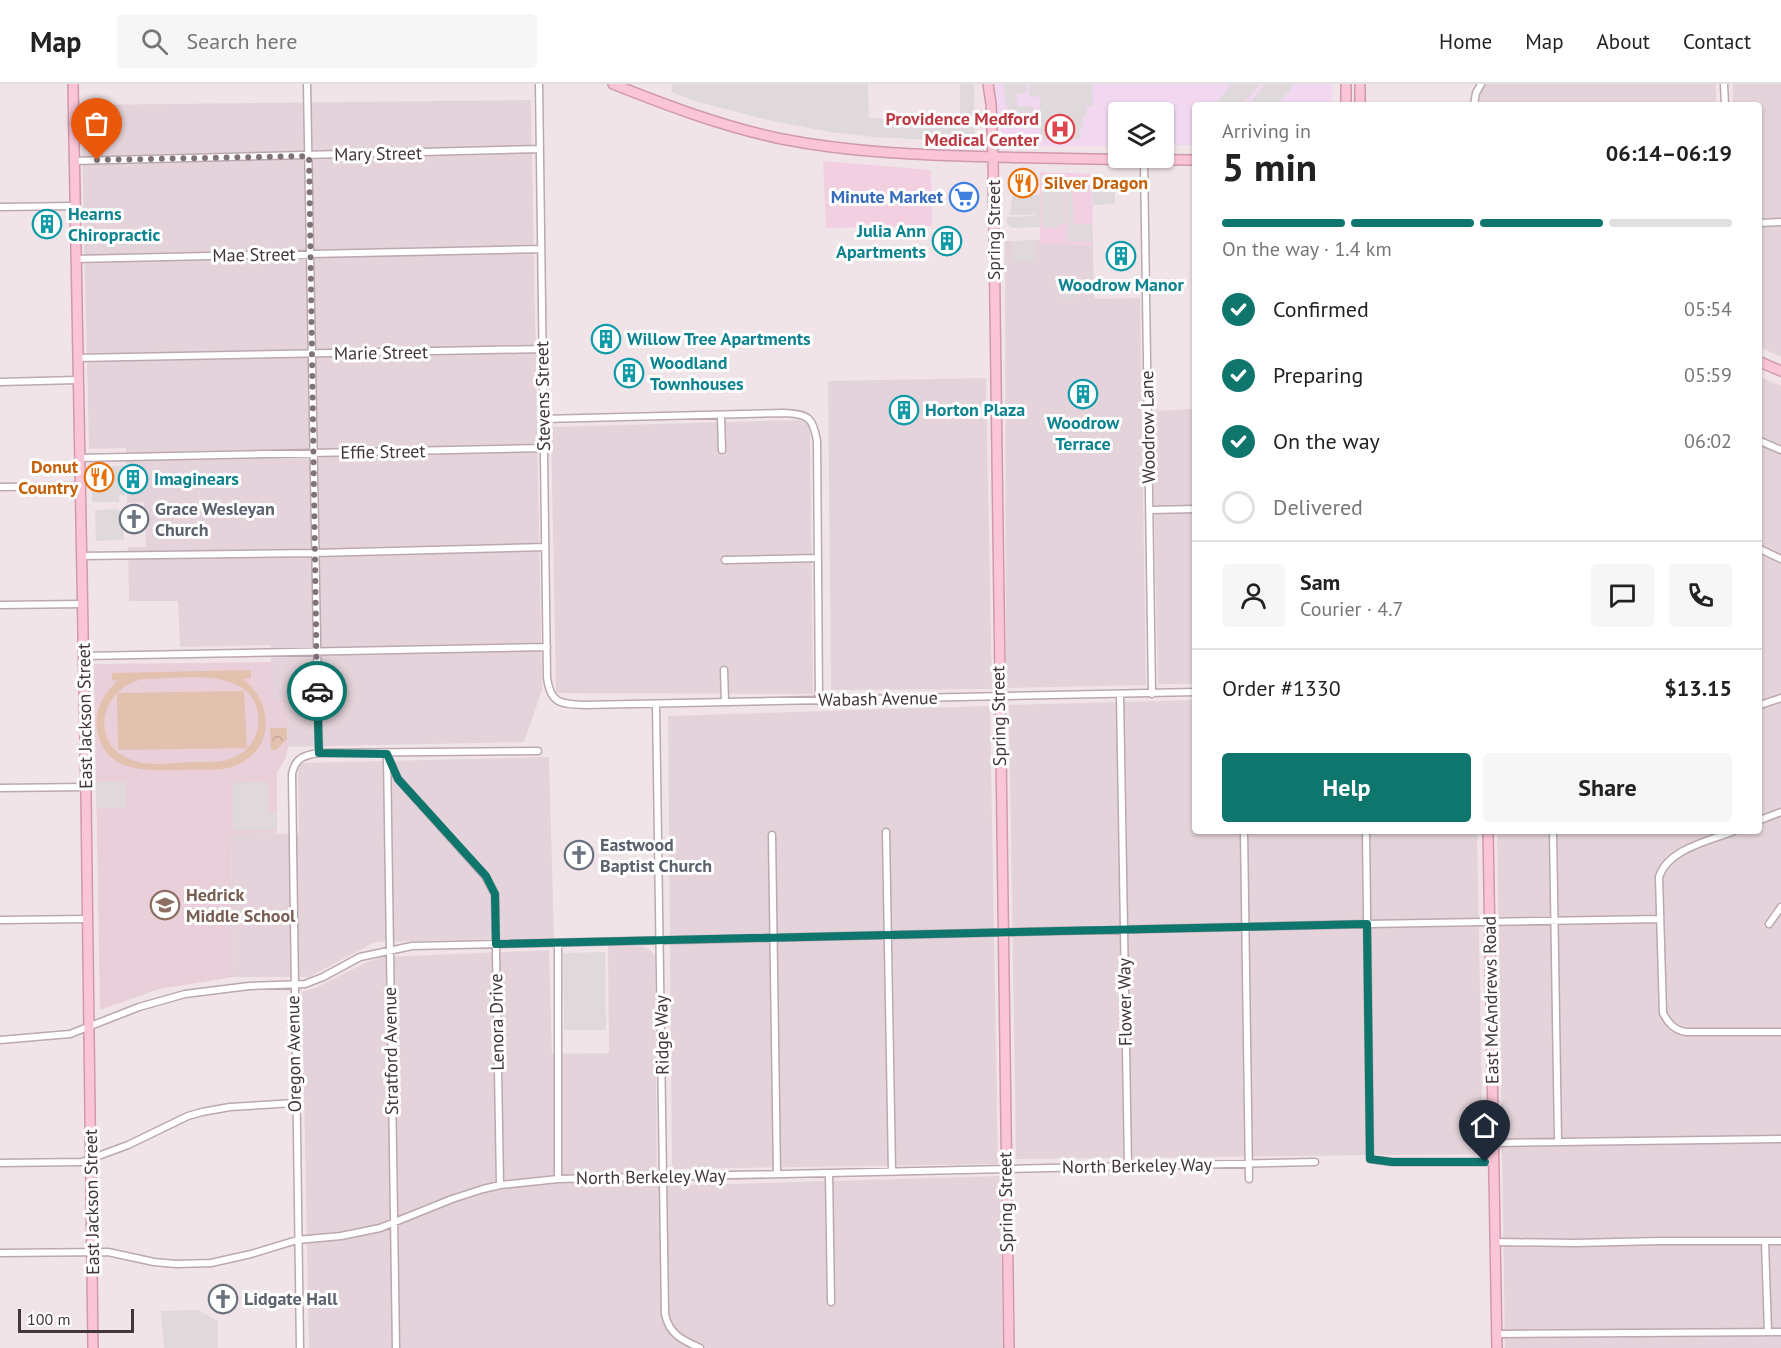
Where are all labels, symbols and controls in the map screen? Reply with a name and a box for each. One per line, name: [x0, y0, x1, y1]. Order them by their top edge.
search box: [117, 14, 537, 68]
text: Map: [30, 23, 81, 60]
icon: search: [138, 25, 171, 58]
text: Search here: [186, 27, 297, 55]
text: Home: [1439, 28, 1492, 55]
text: Map: [1525, 28, 1564, 55]
text: About: [1597, 28, 1650, 55]
text: Contact: [1683, 28, 1751, 55]
pin: [71, 98, 122, 160]
map controls: [1108, 102, 1174, 168]
button: layers: [1108, 102, 1174, 168]
icon: bag: [80, 107, 113, 140]
place label: Providence Medford Medical Center: [886, 107, 1040, 151]
hospital icon: Providence Medford Medical Center: [1044, 113, 1076, 145]
text: Arriving in: [1222, 118, 1311, 144]
text: 06:14–06:19: [1606, 139, 1732, 167]
street label: Mary Street: [334, 141, 422, 166]
text: 5 min: [1222, 141, 1317, 192]
restaurant icon: Silver Dragon: [1007, 167, 1039, 199]
place label: Silver Dragon: [1044, 171, 1148, 194]
street label: Spring Street: [982, 180, 1005, 280]
supermarket icon: Minute Market: [948, 181, 980, 213]
place label: Minute Market: [831, 185, 944, 208]
place label: Hearns Chiropractic: [68, 202, 161, 246]
building icon: Hearns Chiropractic: [31, 208, 63, 240]
place label: Julia Ann Apartments: [836, 219, 926, 263]
building icon: Julia Ann Apartments: [931, 225, 963, 257]
text: On the way · 1.4 km: [1222, 236, 1392, 262]
building icon: Woodrow Manor: [1105, 240, 1137, 272]
street label: Mae Street: [212, 242, 296, 267]
place label: Woodrow Manor: [1058, 273, 1185, 296]
icon: check: [1222, 293, 1255, 326]
text: Confirmed: [1273, 295, 1369, 323]
text: 05:54: [1684, 296, 1732, 322]
building icon: Willow Tree Apartments: [590, 323, 622, 355]
place label: Willow Tree Apartments: [627, 327, 811, 350]
street label: Marie Street: [334, 340, 428, 365]
street label: Stevens Street: [530, 341, 555, 451]
place label: Woodland Townhouses: [650, 351, 744, 395]
building icon: Woodland Townhouses: [613, 357, 645, 389]
icon: check: [1222, 359, 1255, 392]
text: Preparing: [1273, 361, 1363, 389]
text: 05:59: [1684, 362, 1732, 388]
street label: Woodrow Lane: [1135, 370, 1160, 484]
building icon: Woodrow Terrace: [1067, 378, 1099, 410]
building icon: Horton Plaza: [888, 394, 920, 426]
place label: Horton Plaza: [925, 398, 1025, 421]
place label: Woodrow Terrace: [1047, 411, 1120, 455]
icon: check: [1222, 425, 1255, 458]
text: On the way: [1273, 427, 1380, 455]
text: 06:02: [1684, 428, 1732, 454]
street label: Effie Street: [340, 439, 426, 464]
place label: Donut Country: [18, 455, 79, 499]
restaurant icon: Donut Country: [83, 461, 115, 493]
building icon: Imaginears: [117, 463, 149, 495]
place label: Imaginears: [154, 467, 239, 490]
text: Delivered: [1273, 493, 1363, 521]
place label: Grace Wesleyan Church: [155, 497, 275, 541]
church icon: Grace Wesleyan Church: [118, 503, 150, 535]
button: person: [1222, 564, 1285, 627]
button: chat: [1591, 564, 1654, 627]
button: phone: [1669, 564, 1732, 627]
text: Sam: [1300, 568, 1340, 596]
text: Courier · 4.7: [1300, 596, 1403, 622]
street label: East Jackson Street: [72, 643, 97, 789]
courier: [287, 661, 347, 721]
street label: Spring Street: [986, 666, 1011, 766]
text: Order #1330: [1222, 674, 1341, 702]
text: $13.15: [1664, 674, 1732, 702]
icon: car: [301, 675, 334, 708]
street label: Wabash Avenue: [818, 686, 938, 711]
button: Help: [1222, 753, 1471, 822]
button: Share: [1483, 753, 1732, 822]
place label: Eastwood Baptist Church: [600, 833, 712, 877]
church icon: Eastwood Baptist Church: [563, 839, 595, 871]
place label: Hedrick Middle School: [186, 883, 296, 927]
school or university icon: Hedrick Middle School: [149, 889, 181, 921]
street label: East McAndrews Road: [1478, 916, 1503, 1084]
street label: Flower Way: [1112, 957, 1137, 1046]
street label: Lenora Drive: [484, 973, 509, 1071]
street label: Stratford Avenue: [378, 987, 403, 1115]
street label: Ridge Way: [649, 994, 674, 1075]
street label: Oregon Avenue: [281, 995, 306, 1113]
pin: [1459, 1100, 1510, 1162]
icon: home: [1468, 1109, 1501, 1142]
street label: East Jackson Street: [79, 1129, 104, 1275]
street label: Spring Street: [993, 1152, 1018, 1252]
street label: North Berkeley Way: [1062, 1153, 1213, 1178]
street label: North Berkeley Way: [576, 1164, 727, 1189]
church icon: Lidgate Hall: [207, 1283, 239, 1315]
place label: Lidgate Hall: [244, 1287, 338, 1310]
scale bar: [18, 1306, 134, 1334]
text: 100 m: [27, 1309, 70, 1329]

